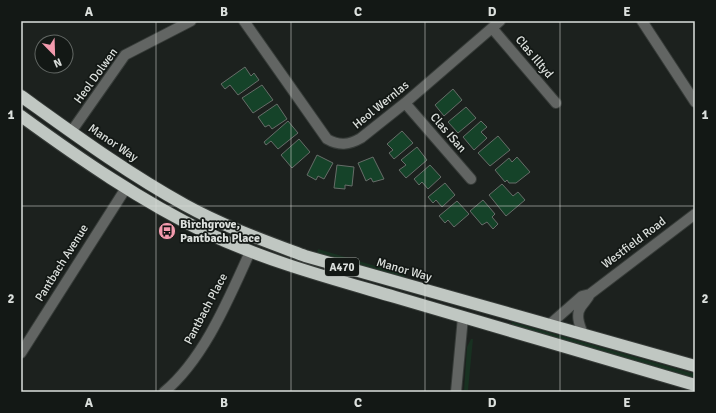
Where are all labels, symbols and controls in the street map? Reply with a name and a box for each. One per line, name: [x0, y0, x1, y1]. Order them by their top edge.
text: A: [85, 4, 94, 20]
text: B: [220, 4, 228, 20]
text: C: [354, 4, 362, 20]
text: D: [488, 4, 497, 20]
text: E: [623, 4, 631, 20]
street label: Clas Illtyd: [512, 33, 556, 81]
north arrow: [34, 34, 74, 74]
street label: Heol Dolwen: [71, 45, 121, 107]
text: N: [52, 55, 64, 70]
street label: Heol Wernlas: [350, 78, 412, 132]
text: 1: [7, 107, 15, 123]
text: 1: [701, 107, 709, 123]
street label: Clas ISan: [427, 110, 469, 156]
street label: Manor Way: [85, 121, 141, 165]
street label: Westfield Road: [599, 214, 669, 272]
place label: Birchgrove, Pantbach Place: [180, 217, 260, 246]
bus stop icon: Birchgrove, Pantbach Place: [157, 221, 177, 241]
street label: Pantbach Avenue: [32, 222, 92, 304]
street label: Manor Way: [375, 255, 434, 285]
road number: A470: [325, 258, 359, 276]
street label: Pantbach Place: [181, 271, 231, 347]
text: 2: [7, 291, 15, 307]
text: 2: [701, 291, 709, 307]
text: A: [85, 395, 94, 411]
text: B: [220, 395, 228, 411]
text: C: [354, 395, 362, 411]
text: D: [488, 395, 497, 411]
text: E: [623, 395, 631, 411]

